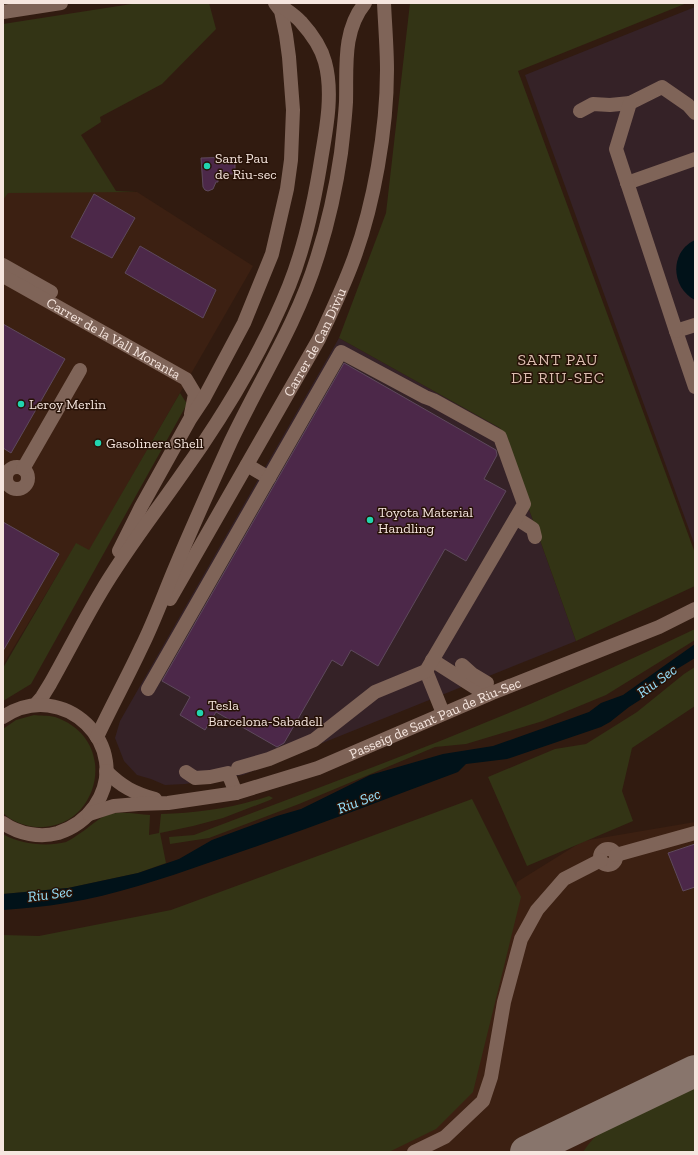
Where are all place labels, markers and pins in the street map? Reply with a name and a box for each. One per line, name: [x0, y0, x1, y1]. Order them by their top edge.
place label: Sant Pau de Riu-sec: [215, 150, 277, 183]
marker: Sant Pau de Riu-sec: [202, 161, 212, 171]
place label: Leroy Merlin: [29, 396, 106, 413]
marker: Leroy Merlin: [16, 399, 26, 409]
place label: Gasolinera Shell: [106, 435, 203, 452]
marker: Gasolinera Shell: [93, 438, 103, 448]
place label: Toyota Material Handling: [378, 504, 473, 537]
marker: Toyota Material Handling: [365, 515, 375, 525]
place label: Tesla Barcelona-Sabadell: [208, 697, 323, 730]
marker: Tesla Barcelona-Sabadell: [195, 708, 205, 718]

